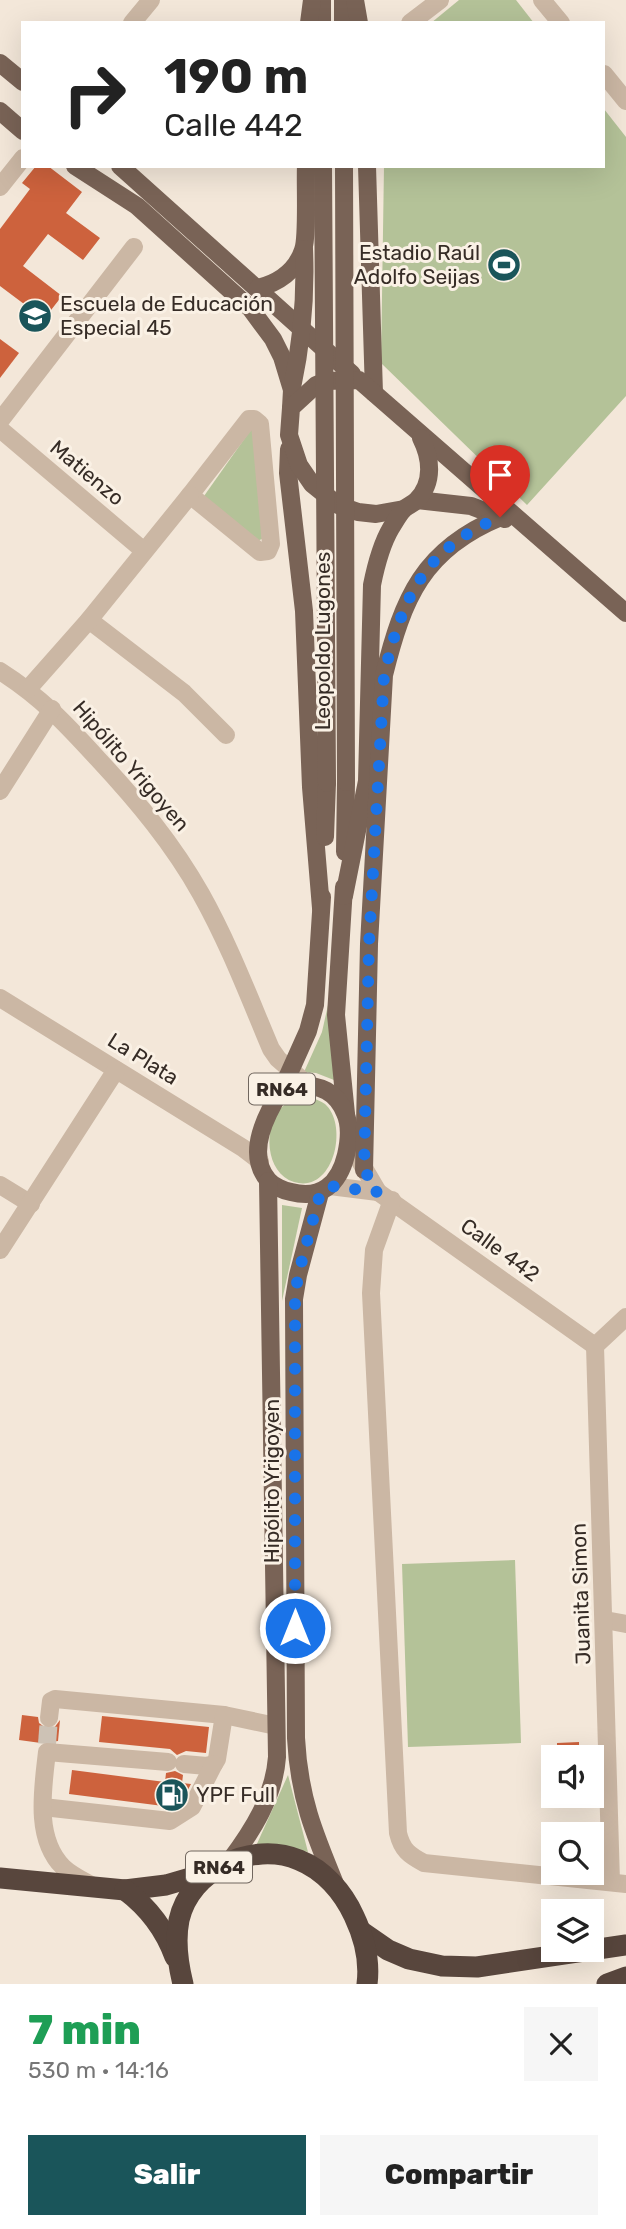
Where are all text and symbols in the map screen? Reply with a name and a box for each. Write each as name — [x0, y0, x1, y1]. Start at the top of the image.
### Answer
text: 190 m — [164, 47, 308, 105]
icon: right — [49, 49, 140, 140]
text: Calle 442 — [164, 106, 303, 144]
place label: Estadio Raúl Adolfo Seijas — [354, 240, 480, 289]
sports icon: Estadio Raúl Adolfo Seijas — [485, 246, 523, 284]
place label: Escuela de Educación Especial 45 — [60, 291, 273, 340]
school or university icon: Escuela de Educación Especial 45 — [16, 297, 54, 335]
street label: Matienzo — [45, 435, 129, 511]
pin — [470, 445, 530, 517]
icon: arrive — [481, 456, 519, 494]
street label: Leopoldo Lugones — [310, 552, 335, 730]
street label: Hipólito Yrigoyen — [68, 695, 195, 836]
street label: La Plata — [103, 1027, 183, 1090]
road number: RN64 — [249, 1074, 315, 1105]
street label: Calle 442 — [456, 1213, 544, 1286]
street label: Hipólito Yrigoyen — [259, 1399, 284, 1563]
street label: Juanita Simon — [566, 1523, 595, 1665]
position arrow — [258, 1591, 332, 1665]
map controls — [541, 1745, 604, 1962]
button: sound — [541, 1745, 604, 1808]
fuel station icon: YPF Full — [153, 1776, 191, 1814]
place label: YPF Full — [196, 1782, 275, 1807]
button: search — [541, 1822, 604, 1885]
road number: RN64 — [186, 1852, 252, 1882]
button: layers — [541, 1899, 604, 1962]
text: 7 min — [28, 2005, 141, 2055]
button: close — [524, 2007, 598, 2081]
text: 530 m · 14:16 — [28, 2056, 169, 2084]
button: Salir — [28, 2135, 306, 2215]
button: Compartir — [320, 2135, 598, 2215]

